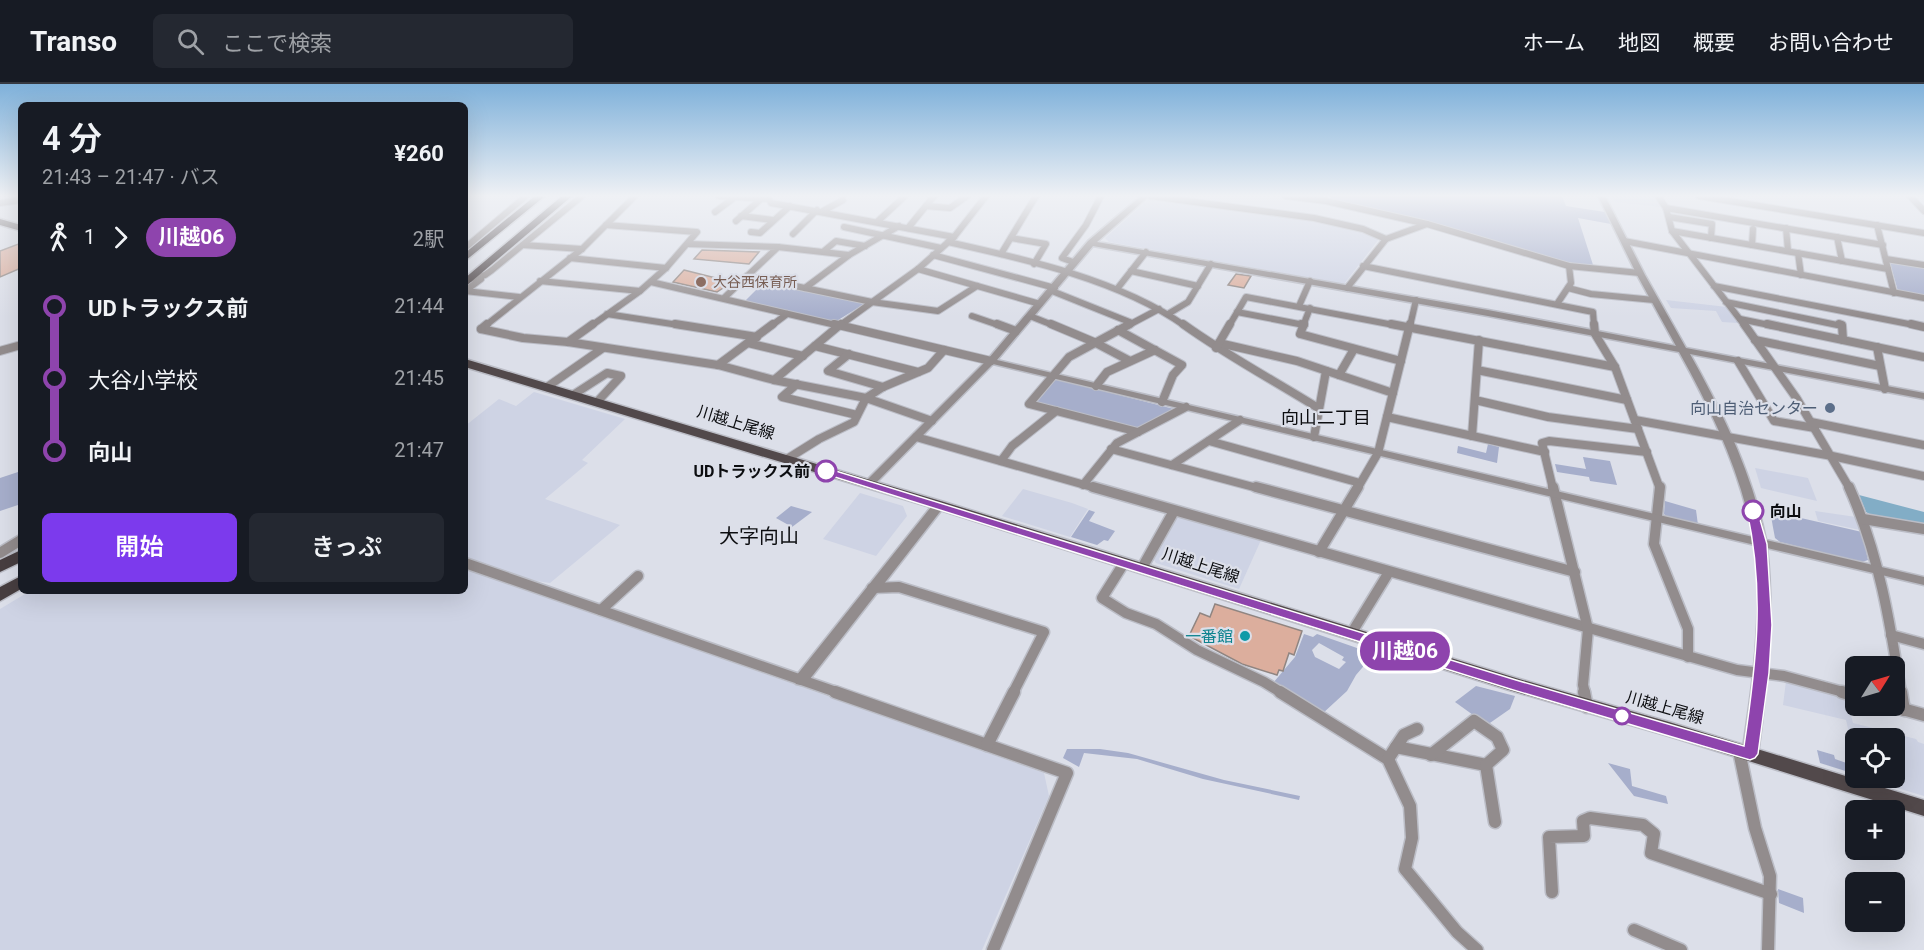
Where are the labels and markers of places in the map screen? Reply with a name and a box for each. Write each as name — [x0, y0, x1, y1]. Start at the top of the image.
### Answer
place label: 大谷西保育所 — [713, 274, 797, 290]
marker: 大谷西保育所 — [694, 275, 708, 289]
place label: 向山自治センター — [1690, 399, 1818, 418]
marker: 向山自治センター — [1823, 401, 1837, 415]
marker: UDトラックス前 — [815, 460, 837, 482]
place label: UDトラックス前 — [694, 462, 810, 481]
marker: 向山 — [1742, 500, 1764, 522]
place label: 向山 — [1770, 502, 1802, 521]
place label: 一番館 — [1185, 627, 1233, 646]
marker: 一番館 — [1238, 629, 1252, 643]
unlabelled marker — [1613, 707, 1631, 725]

